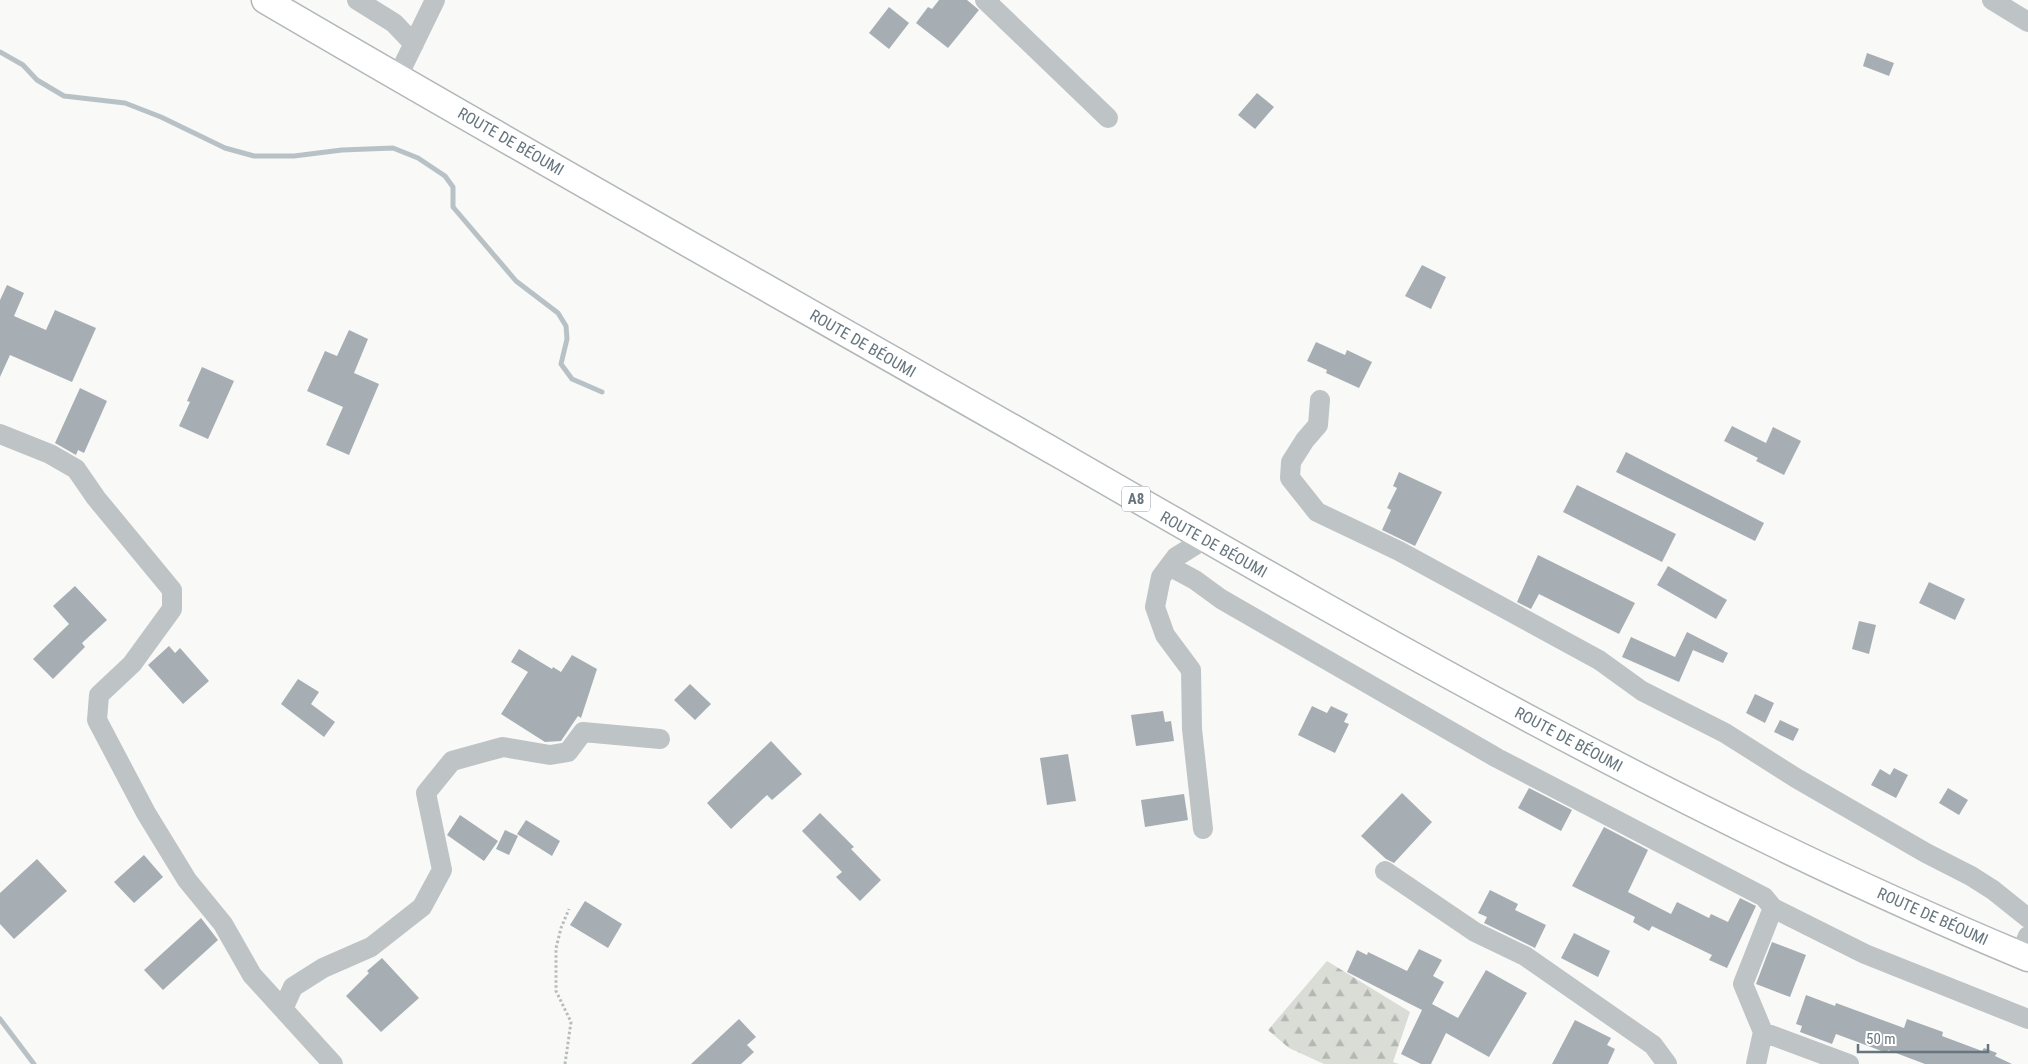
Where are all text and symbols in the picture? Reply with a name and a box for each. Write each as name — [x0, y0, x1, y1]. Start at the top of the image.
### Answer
street label: ROUTE DE BÉOUMI — [454, 103, 567, 179]
street label: ROUTE DE BÉOUMI — [806, 305, 919, 381]
road number: A8 — [1122, 486, 1150, 512]
street label: ROUTE DE BÉOUMI — [1157, 507, 1270, 582]
street label: ROUTE DE BÉOUMI — [1512, 703, 1626, 776]
street label: ROUTE DE BÉOUMI — [1874, 884, 1991, 949]
scale bar — [1858, 1022, 1988, 1054]
text: 50 m — [1866, 1030, 1896, 1048]

